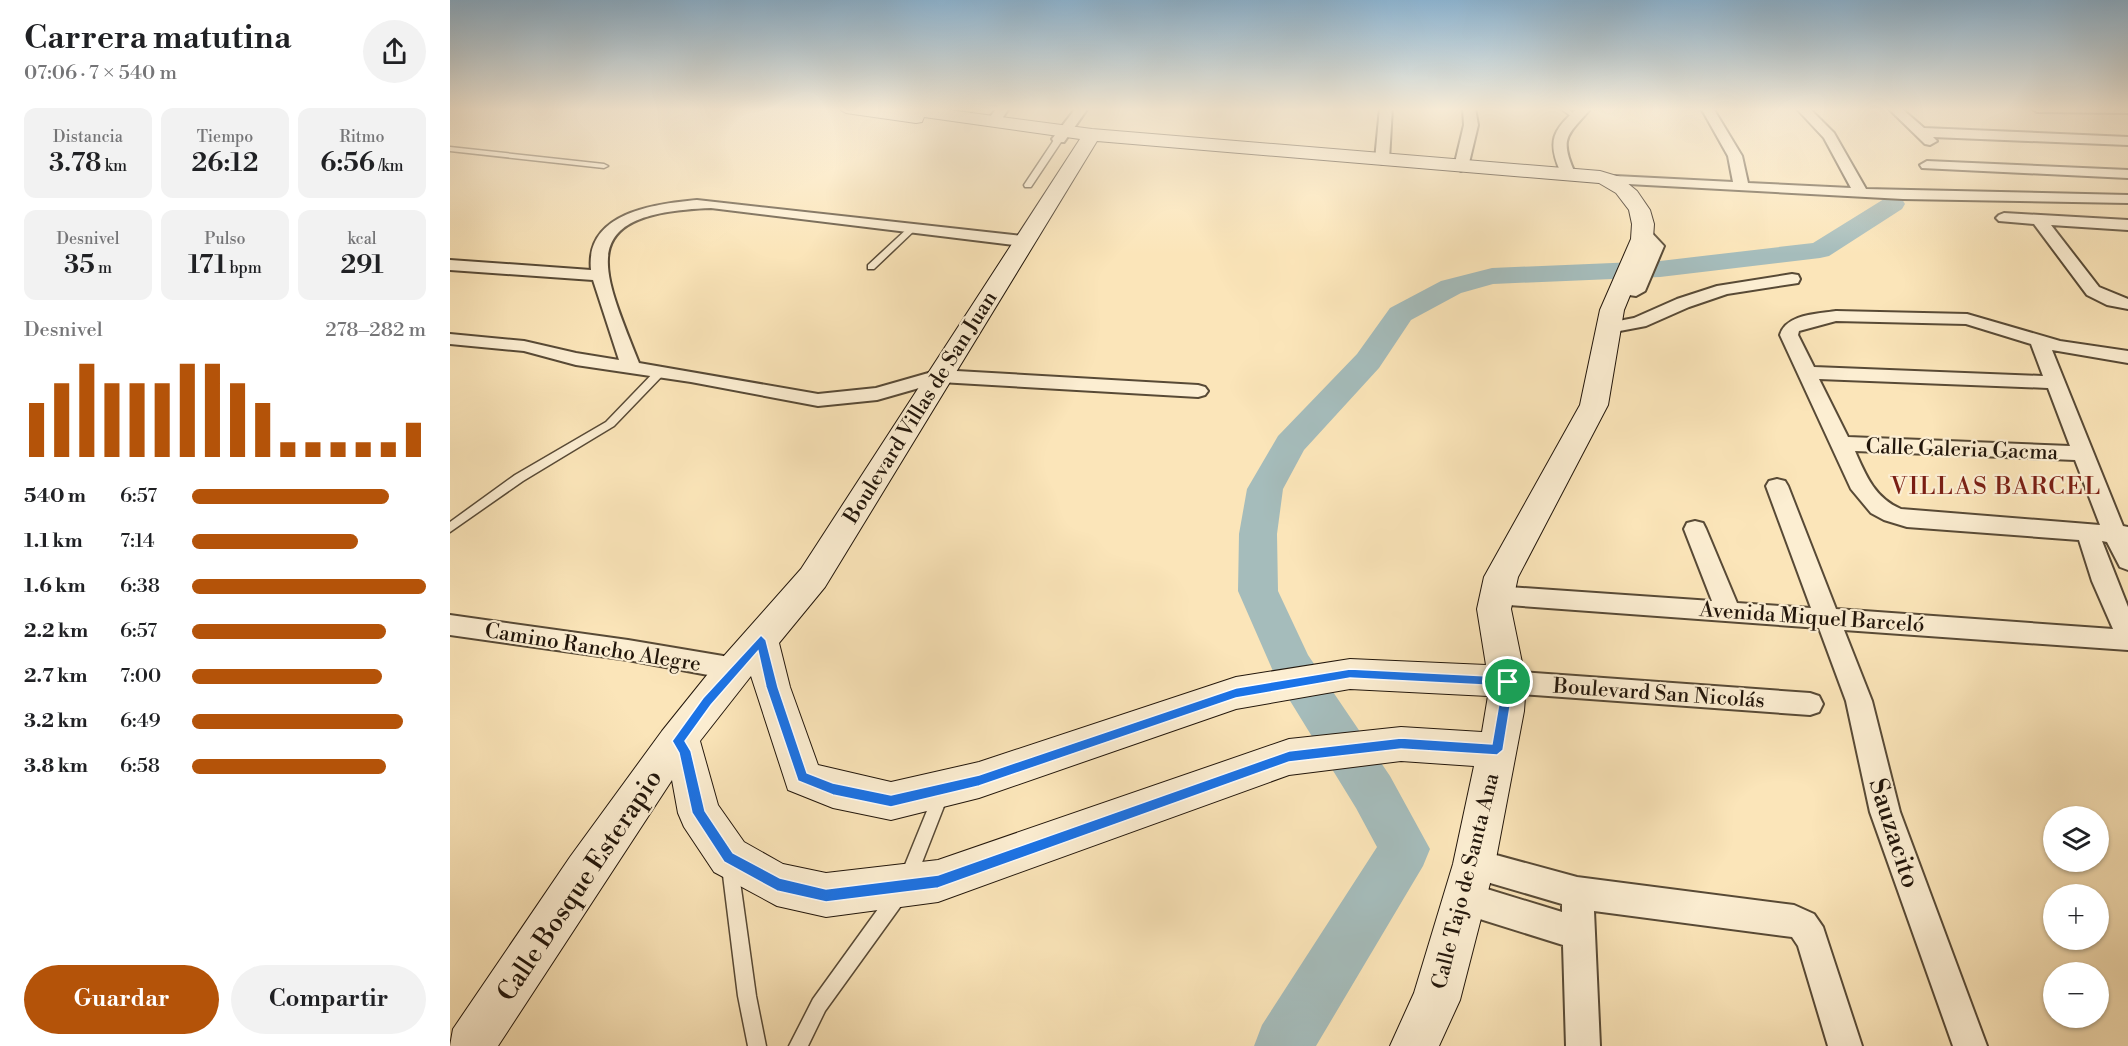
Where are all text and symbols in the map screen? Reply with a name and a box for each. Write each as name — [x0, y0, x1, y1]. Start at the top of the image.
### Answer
text: Carrera matutina — [24, 18, 291, 59]
button: share — [363, 20, 426, 83]
text: 07:06 · 7 × 540 m — [24, 61, 177, 86]
text: Distancia — [53, 127, 123, 147]
text: Tiempo — [197, 127, 253, 147]
text: Ritmo — [340, 127, 384, 147]
text: 3.78 — [49, 147, 101, 179]
text: 26:12 — [191, 147, 259, 179]
text: 6:56 — [320, 147, 375, 179]
text: km — [101, 156, 127, 176]
text: /km — [375, 156, 404, 176]
text: Desnivel — [57, 229, 119, 249]
text: Pulso — [205, 229, 245, 249]
text: kcal — [347, 229, 377, 249]
text: 35 — [64, 249, 95, 281]
text: 171 — [188, 249, 226, 281]
text: 291 — [340, 249, 384, 281]
text: m — [95, 258, 112, 278]
text: bpm — [226, 258, 262, 278]
street label: Boulevard Villas de San Juan — [838, 286, 1003, 529]
text: Desnivel — [24, 318, 103, 343]
text: 278–282 m — [325, 318, 426, 343]
street label: Calle Galeria Gacma — [1865, 434, 2059, 466]
district label: VILLAS BARCEL — [1889, 472, 2102, 502]
text: 540 m — [24, 484, 86, 509]
text: 6:57 — [120, 484, 157, 509]
text: 1.1 km — [24, 529, 83, 554]
text: 7:14 — [120, 529, 155, 554]
text: 1.6 km — [24, 574, 86, 599]
text: 6:38 — [120, 574, 160, 599]
street label: Avenida Miquel Barceló — [1698, 597, 1925, 639]
street label: Camino Rancho Alegre — [483, 618, 703, 678]
text: 2.2 km — [24, 619, 88, 644]
text: 6:57 — [120, 619, 157, 644]
pin — [1482, 656, 1533, 707]
text: 2.7 km — [24, 664, 88, 689]
text: 7:00 — [120, 664, 161, 689]
icon: arrive — [1491, 665, 1524, 698]
street label: Boulevard San Nicolás — [1551, 674, 1766, 714]
text: 3.2 km — [24, 709, 88, 734]
text: 6:49 — [120, 709, 161, 734]
text: 3.8 km — [24, 754, 88, 779]
text: 6:58 — [120, 754, 160, 779]
street label: Calle Bosque Esterapio — [490, 764, 669, 1008]
street label: Calle Tajo de Santa Ana — [1427, 770, 1506, 992]
street label: Sauzacito — [1861, 774, 1927, 892]
map controls — [2043, 806, 2109, 1028]
button: layers — [2043, 806, 2109, 872]
button: + — [2043, 884, 2109, 950]
button: − — [2043, 962, 2109, 1028]
button: Guardar — [24, 965, 219, 1034]
button: Compartir — [231, 965, 426, 1034]

